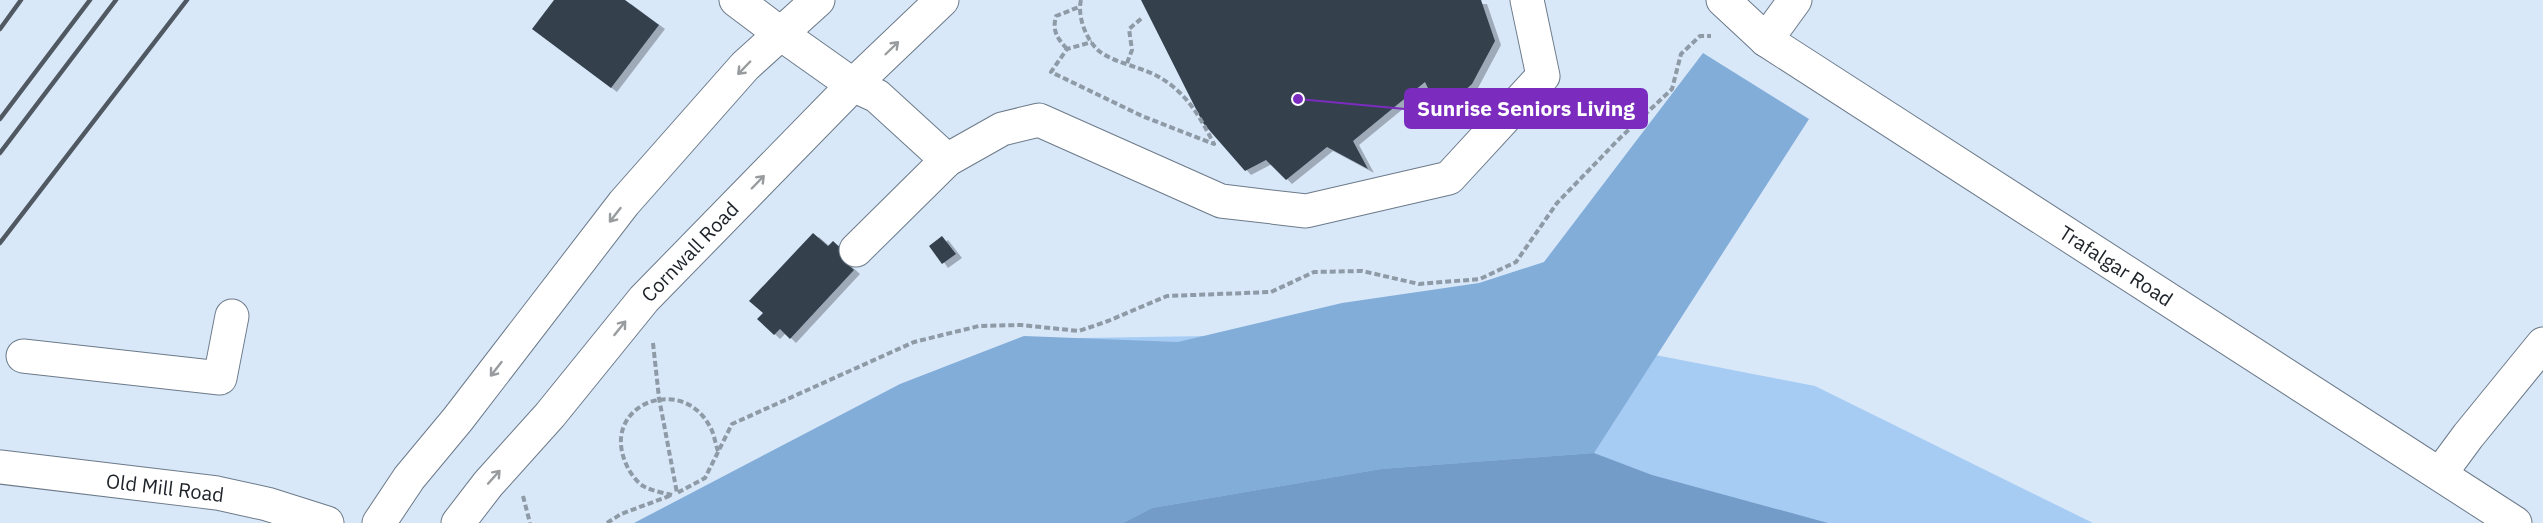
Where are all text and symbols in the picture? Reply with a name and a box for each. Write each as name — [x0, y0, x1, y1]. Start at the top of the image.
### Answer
one-way arrow — [884, 41, 899, 55]
one-way arrow — [737, 61, 751, 76]
callout: Sunrise Seniors Living — [1405, 89, 1647, 128]
text: Sunrise Seniors Living — [1417, 94, 1635, 122]
one-way arrow — [751, 175, 765, 190]
street label: Cornwall Road — [635, 196, 744, 308]
one-way arrow — [609, 206, 622, 222]
street label: Trafalgar Road — [2054, 219, 2178, 312]
one-way arrow — [613, 321, 626, 337]
one-way arrow — [490, 361, 503, 377]
street label: Old Mill Road — [105, 467, 226, 508]
one-way arrow — [487, 470, 501, 485]

